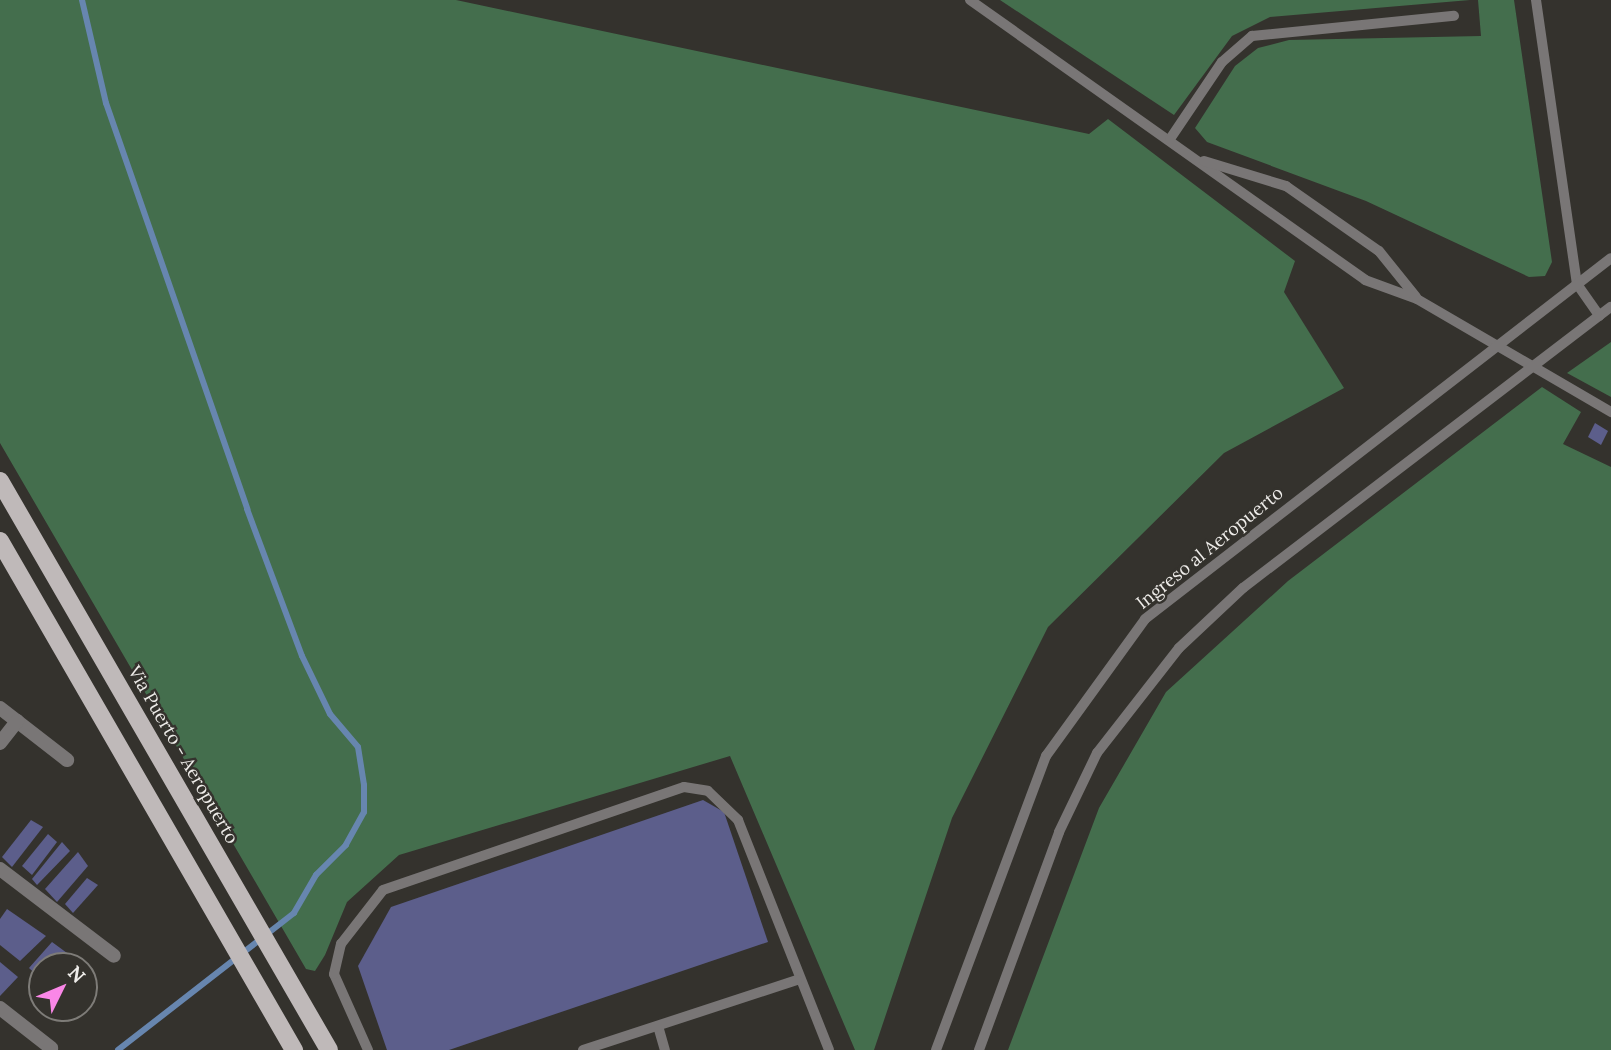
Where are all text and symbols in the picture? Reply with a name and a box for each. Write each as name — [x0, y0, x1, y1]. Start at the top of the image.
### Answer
street label: Ingreso al Aeropuerto — [1132, 482, 1288, 614]
street label: Via Puerto - Aeropuerto — [123, 662, 243, 848]
north arrow — [28, 952, 98, 1022]
text: N — [63, 960, 91, 988]

